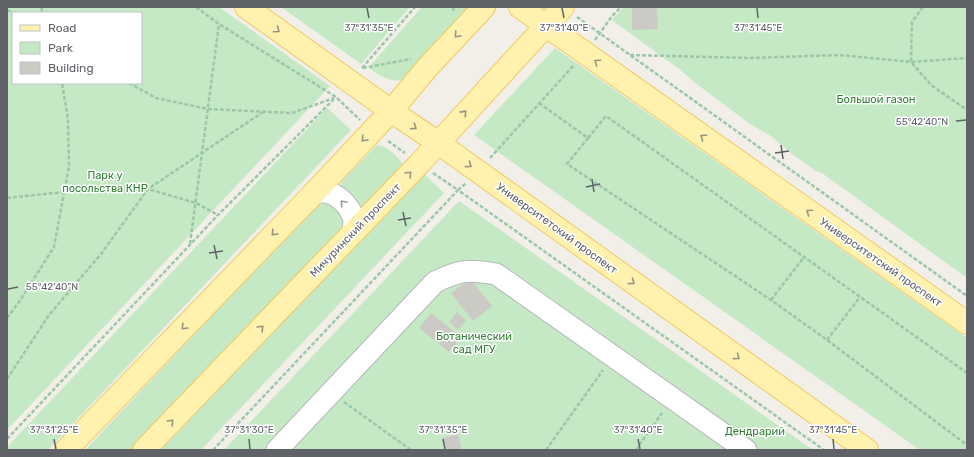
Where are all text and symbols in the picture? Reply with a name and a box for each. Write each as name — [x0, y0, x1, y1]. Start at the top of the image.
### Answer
legend — [12, 12, 142, 84]
text: Road — [48, 21, 76, 35]
text: 37°31'35"E — [344, 22, 394, 34]
text: 37°31'40"E — [539, 22, 589, 34]
text: 37°31'45"E — [734, 22, 782, 34]
one-way arrow — [273, 25, 280, 32]
one-way arrow — [455, 31, 462, 38]
text: Park — [48, 41, 74, 55]
one-way arrow — [594, 59, 601, 67]
text: Building — [48, 61, 94, 75]
park label: Большой газон — [837, 93, 915, 106]
one-way arrow — [459, 111, 466, 118]
text: 55°42'40"N — [896, 116, 948, 128]
one-way arrow — [410, 122, 417, 129]
one-way arrow — [361, 134, 368, 142]
one-way arrow — [700, 134, 707, 142]
one-way arrow — [464, 161, 471, 168]
park label: Парк у посольства КНР — [62, 169, 148, 195]
one-way arrow — [404, 171, 412, 179]
street label: Университетский проспект — [494, 180, 620, 277]
street label: Мичуринский проспект — [307, 181, 404, 280]
one-way arrow — [340, 200, 348, 208]
one-way arrow — [807, 210, 814, 217]
street label: Университетский проспект — [817, 215, 945, 310]
one-way arrow — [271, 228, 279, 236]
one-way arrow — [627, 277, 634, 284]
text: 55°42'40"N — [26, 281, 78, 293]
one-way arrow — [181, 322, 189, 330]
one-way arrow — [256, 325, 264, 333]
park label: Ботанический сад МГУ — [436, 330, 512, 356]
one-way arrow — [733, 352, 740, 359]
one-way arrow — [166, 419, 174, 427]
text: 37°31'25"E — [30, 424, 78, 436]
text: 37°31'30"E — [224, 424, 274, 436]
text: 37°31'35"E — [418, 424, 468, 436]
text: 37°31'40"E — [613, 424, 663, 436]
text: 37°31'45"E — [809, 424, 857, 436]
park label: Дендрарий — [725, 425, 785, 438]

